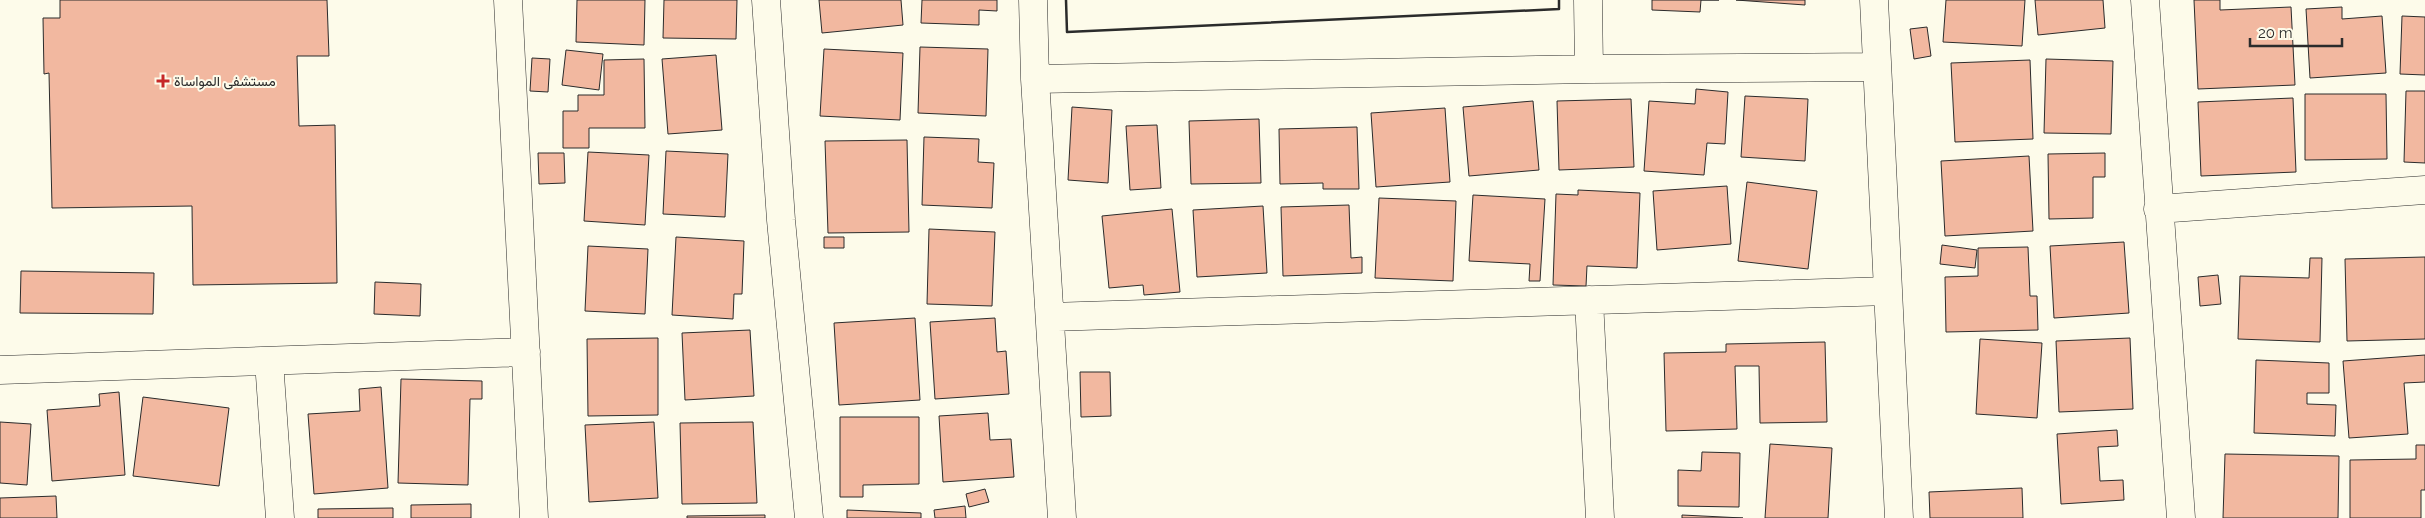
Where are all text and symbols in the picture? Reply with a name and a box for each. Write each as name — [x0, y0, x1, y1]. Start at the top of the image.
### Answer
scale bar — [2250, 15, 2342, 47]
text: 20 m — [2258, 24, 2293, 42]
place label: مستشفى المواساة — [174, 73, 276, 90]
marker: مستشفى المواساة — [156, 74, 170, 88]

